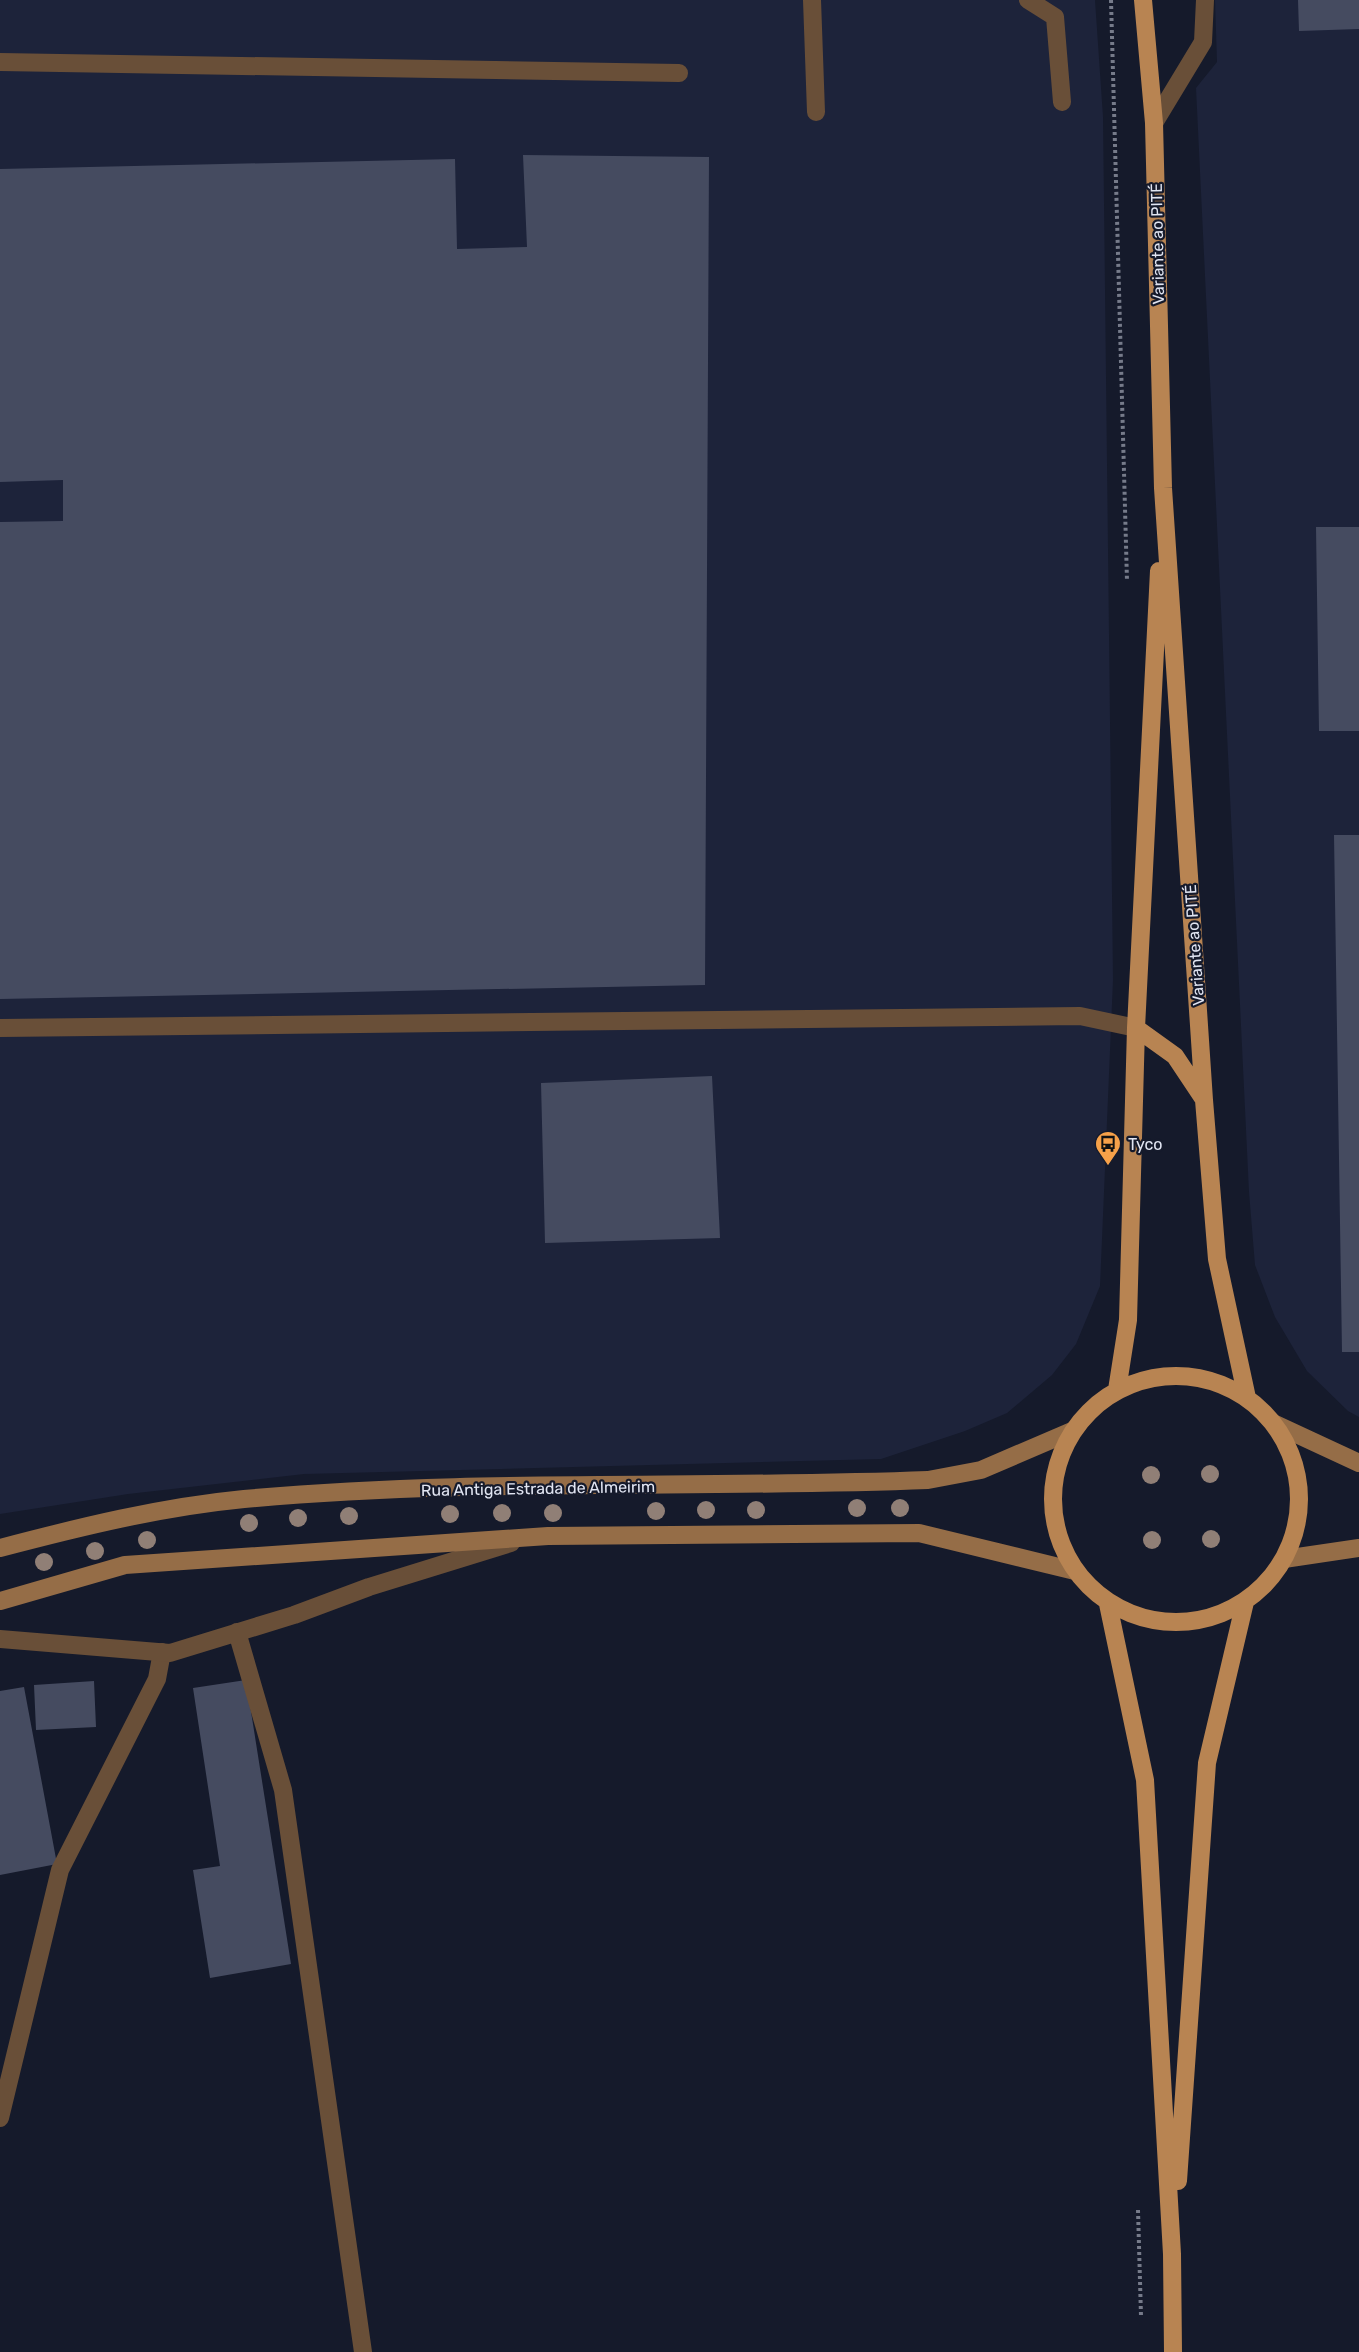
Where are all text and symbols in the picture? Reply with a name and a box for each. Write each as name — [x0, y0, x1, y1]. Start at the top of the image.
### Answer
street label: Variante ao PITÉ — [1147, 183, 1168, 305]
street label: Variante ao PITÉ — [1181, 884, 1208, 1006]
bus stop icon: Tyco — [1093, 1129, 1123, 1167]
place label: Tyco — [1128, 1135, 1163, 1154]
street label: Rua Antiga Estrada de Almeirim — [421, 1477, 655, 1500]

